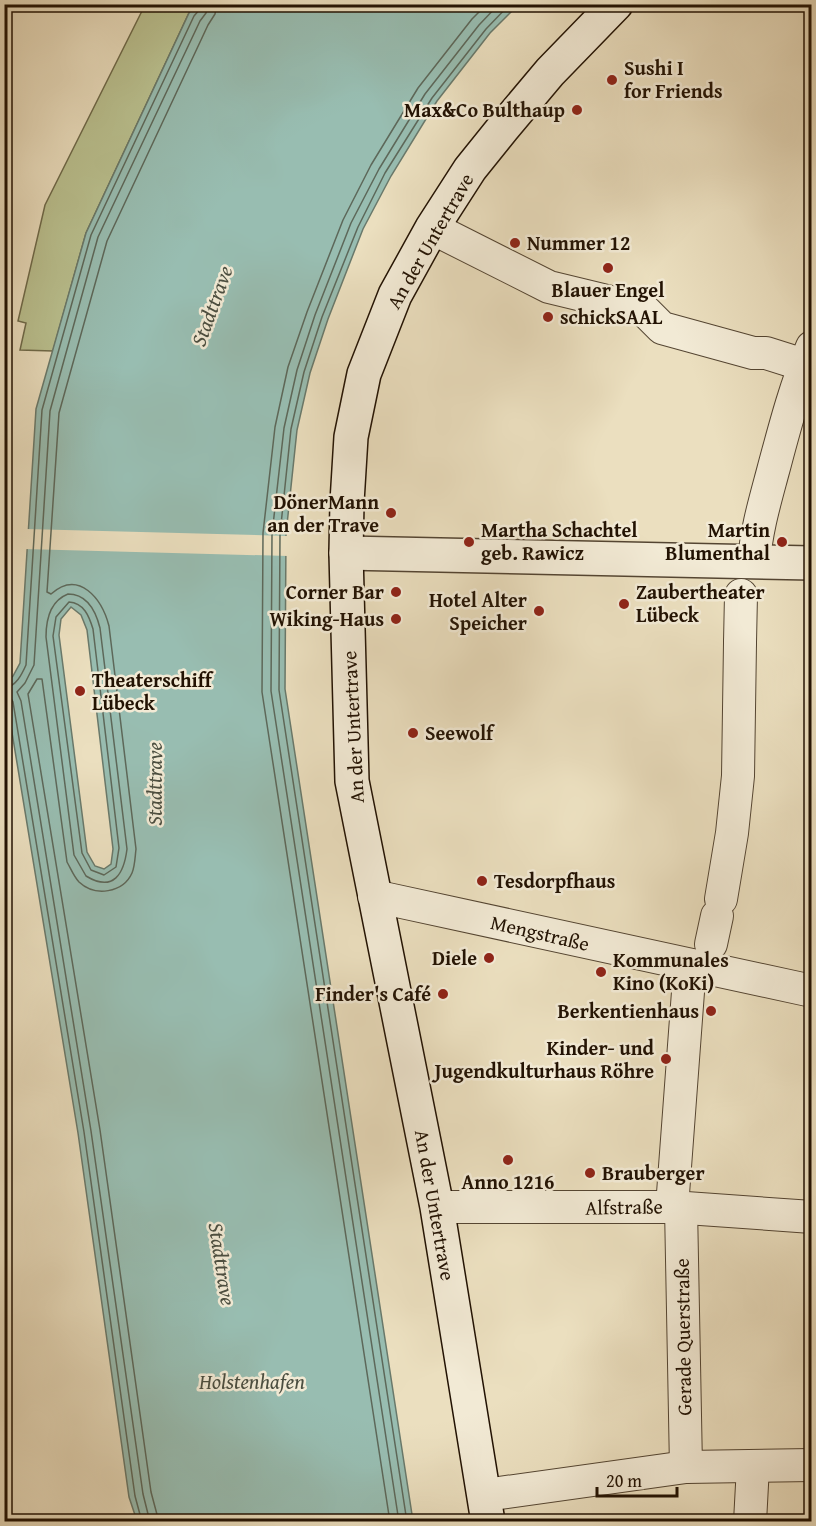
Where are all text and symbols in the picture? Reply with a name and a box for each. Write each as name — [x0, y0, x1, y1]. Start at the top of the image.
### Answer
place label: Sushi I for Friends — [624, 53, 723, 105]
marker: Sushi I for Friends — [605, 73, 619, 87]
place label: Max&Co Bulthaup — [404, 95, 565, 124]
marker: Max&Co Bulthaup — [570, 103, 584, 117]
street label: An der Untertrave — [379, 167, 480, 314]
place label: Nummer 12 — [527, 228, 630, 257]
marker: Nummer 12 — [508, 236, 522, 250]
water label: Stadttrave — [183, 261, 240, 350]
marker: Blauer Engel — [601, 261, 615, 275]
place label: Blauer Engel — [552, 275, 664, 304]
place label: schickSAAL — [560, 302, 663, 331]
marker: schickSAAL — [541, 310, 555, 324]
place label: DönerMann an der Trave — [267, 487, 379, 539]
marker: DönerMann an der Trave — [384, 506, 398, 520]
place label: Martha Schachtel geb. Rawicz — [481, 515, 638, 567]
place label: Martin Blumenthal — [665, 515, 770, 567]
marker: Martha Schachtel geb. Rawicz — [462, 535, 476, 549]
marker: Martin Blumenthal — [775, 535, 789, 549]
place label: Corner Bar — [286, 577, 384, 606]
place label: Zaubertheater Lübeck — [636, 577, 765, 629]
marker: Corner Bar — [389, 585, 403, 599]
place label: Hotel Alter Speicher — [429, 585, 527, 637]
marker: Zaubertheater Lübeck — [617, 597, 631, 611]
place label: Wiking-Haus — [269, 604, 384, 633]
marker: Hotel Alter Speicher — [532, 604, 546, 618]
marker: Wiking-Haus — [389, 612, 403, 626]
street label: An der Untertrave — [334, 650, 371, 804]
place label: Theaterschiff Lübeck — [92, 665, 214, 717]
marker: Theaterschiff Lübeck — [73, 684, 87, 698]
place label: Seewolf — [425, 718, 495, 747]
marker: Seewolf — [406, 726, 420, 740]
water label: Stadttrave — [139, 742, 170, 826]
place label: Tesdorpfhaus — [494, 866, 615, 895]
marker: Tesdorpfhaus — [475, 874, 489, 888]
street label: Mengstraße — [488, 907, 592, 958]
place label: Diele — [432, 943, 477, 972]
place label: Kommunales Kino (KoKi) — [613, 945, 729, 997]
marker: Diele — [482, 951, 496, 965]
marker: Kommunales Kino (KoKi) — [594, 965, 608, 979]
place label: Finder's Café — [315, 979, 431, 1008]
marker: Finder's Café — [436, 987, 450, 1001]
place label: Berkentienhaus — [557, 996, 699, 1025]
marker: Berkentienhaus — [704, 1004, 718, 1018]
place label: Kinder- und Jugendkulturhaus Röhre — [432, 1033, 655, 1085]
marker: Kinder- und Jugendkulturhaus Röhre — [659, 1052, 673, 1066]
street label: An der Untertrave — [408, 1127, 463, 1283]
marker: Anno 1216 — [501, 1153, 515, 1167]
place label: Brauberger — [602, 1158, 705, 1187]
marker: Brauberger — [583, 1166, 597, 1180]
place label: Anno 1216 — [462, 1167, 554, 1196]
street label: Alfstraße — [585, 1191, 663, 1222]
water label: Stadttrave — [201, 1220, 244, 1308]
street label: Gerade Querstraße — [667, 1258, 698, 1416]
water label: Holstenhafen — [198, 1366, 305, 1397]
scale bar — [597, 1460, 676, 1498]
text: 20 m — [606, 1467, 642, 1494]

